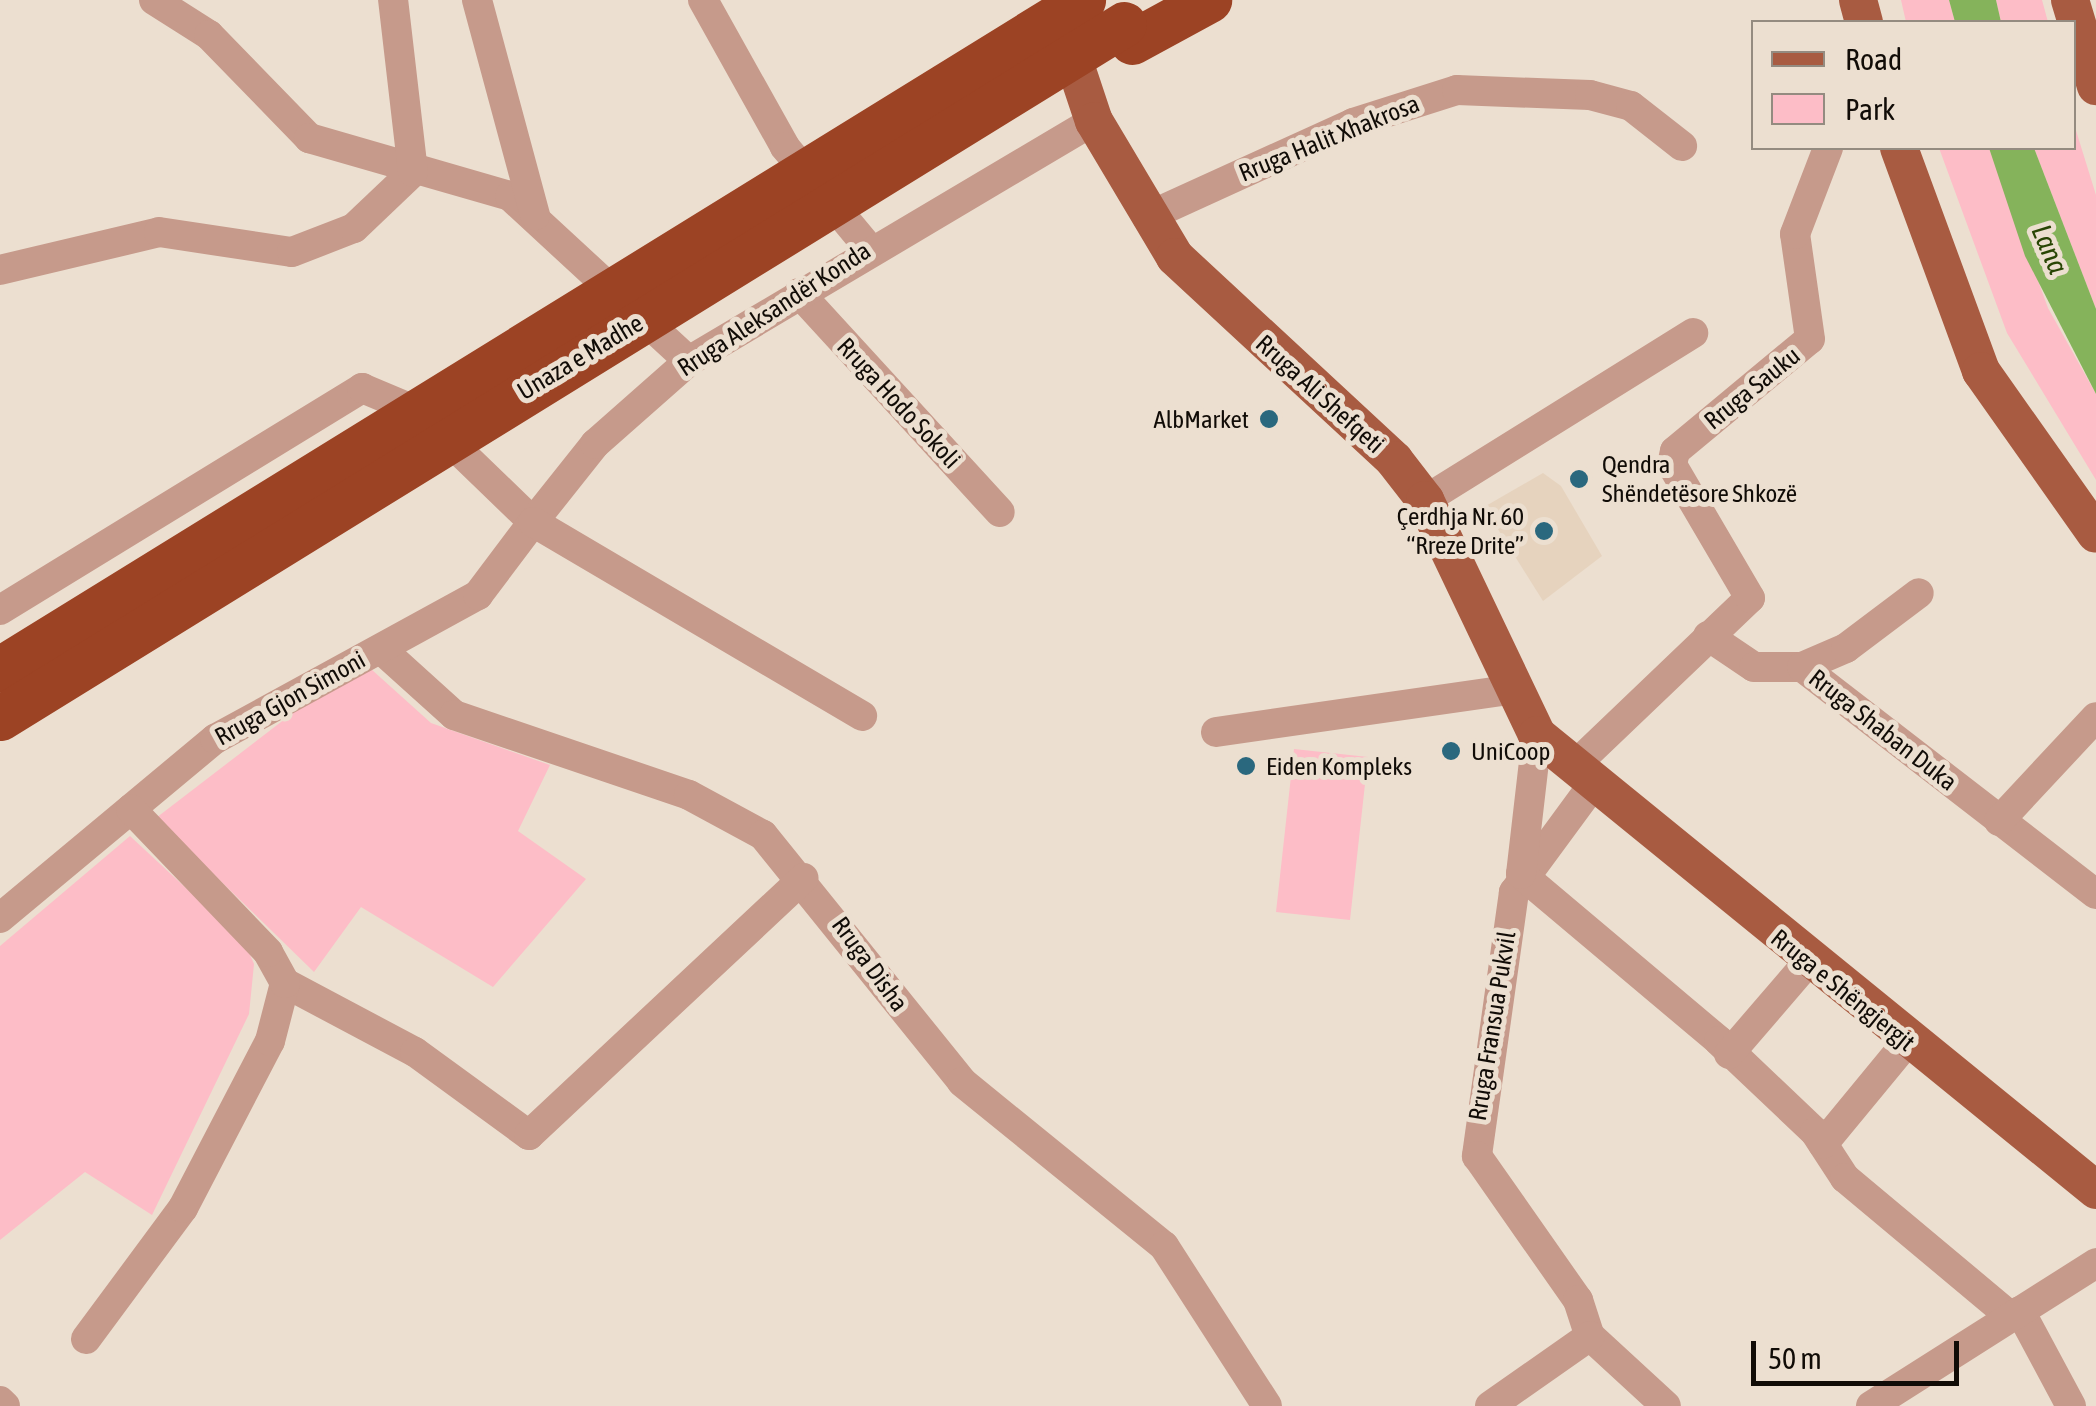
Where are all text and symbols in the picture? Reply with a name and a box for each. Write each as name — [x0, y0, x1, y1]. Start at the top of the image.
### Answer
legend — [1751, 20, 2076, 150]
text: Road — [1845, 42, 1902, 76]
street label: Rruga Halit Xhakrosa — [1234, 88, 1424, 188]
text: Park — [1845, 92, 1895, 126]
water label: Lana — [2025, 219, 2075, 279]
street label: Rruga Aleksandër Konda — [672, 235, 876, 383]
street label: Unaza e Madhe — [512, 308, 648, 406]
street label: Rruga Ali Shefqeti — [1250, 329, 1390, 459]
street label: Rruga Hodo Sokoli — [831, 332, 967, 474]
street label: Rruga Sauku — [1698, 340, 1806, 436]
place label: AlbMarket — [1153, 404, 1249, 434]
marker: AlbMarket — [1258, 408, 1280, 430]
place label: Qendra Shëndetësore Shkozë — [1602, 450, 1797, 509]
marker: Qendra Shëndetësore Shkozë — [1566, 466, 1592, 492]
place label: Çerdhja Nr. 60 “Rreze Drite” — [1397, 502, 1524, 561]
marker: Çerdhja Nr. 60 “Rreze Drite” — [1533, 520, 1555, 542]
street label: Rruga Gjon Simoni — [210, 644, 370, 752]
street label: Rruga Shaban Duka — [1803, 663, 1963, 797]
place label: UniCoop — [1471, 736, 1550, 766]
marker: UniCoop — [1440, 740, 1462, 762]
place label: Eiden Kompleks — [1266, 751, 1412, 781]
marker: Eiden Kompleks — [1235, 755, 1257, 777]
street label: Rruga Disha — [826, 911, 914, 1017]
street label: Rruga e Shëngjergjt — [1765, 923, 1921, 1057]
street label: Rruga Fransua Pukvil — [1462, 929, 1522, 1123]
scale bar — [1756, 1321, 1964, 1383]
text: 50 m — [1768, 1341, 1822, 1375]

